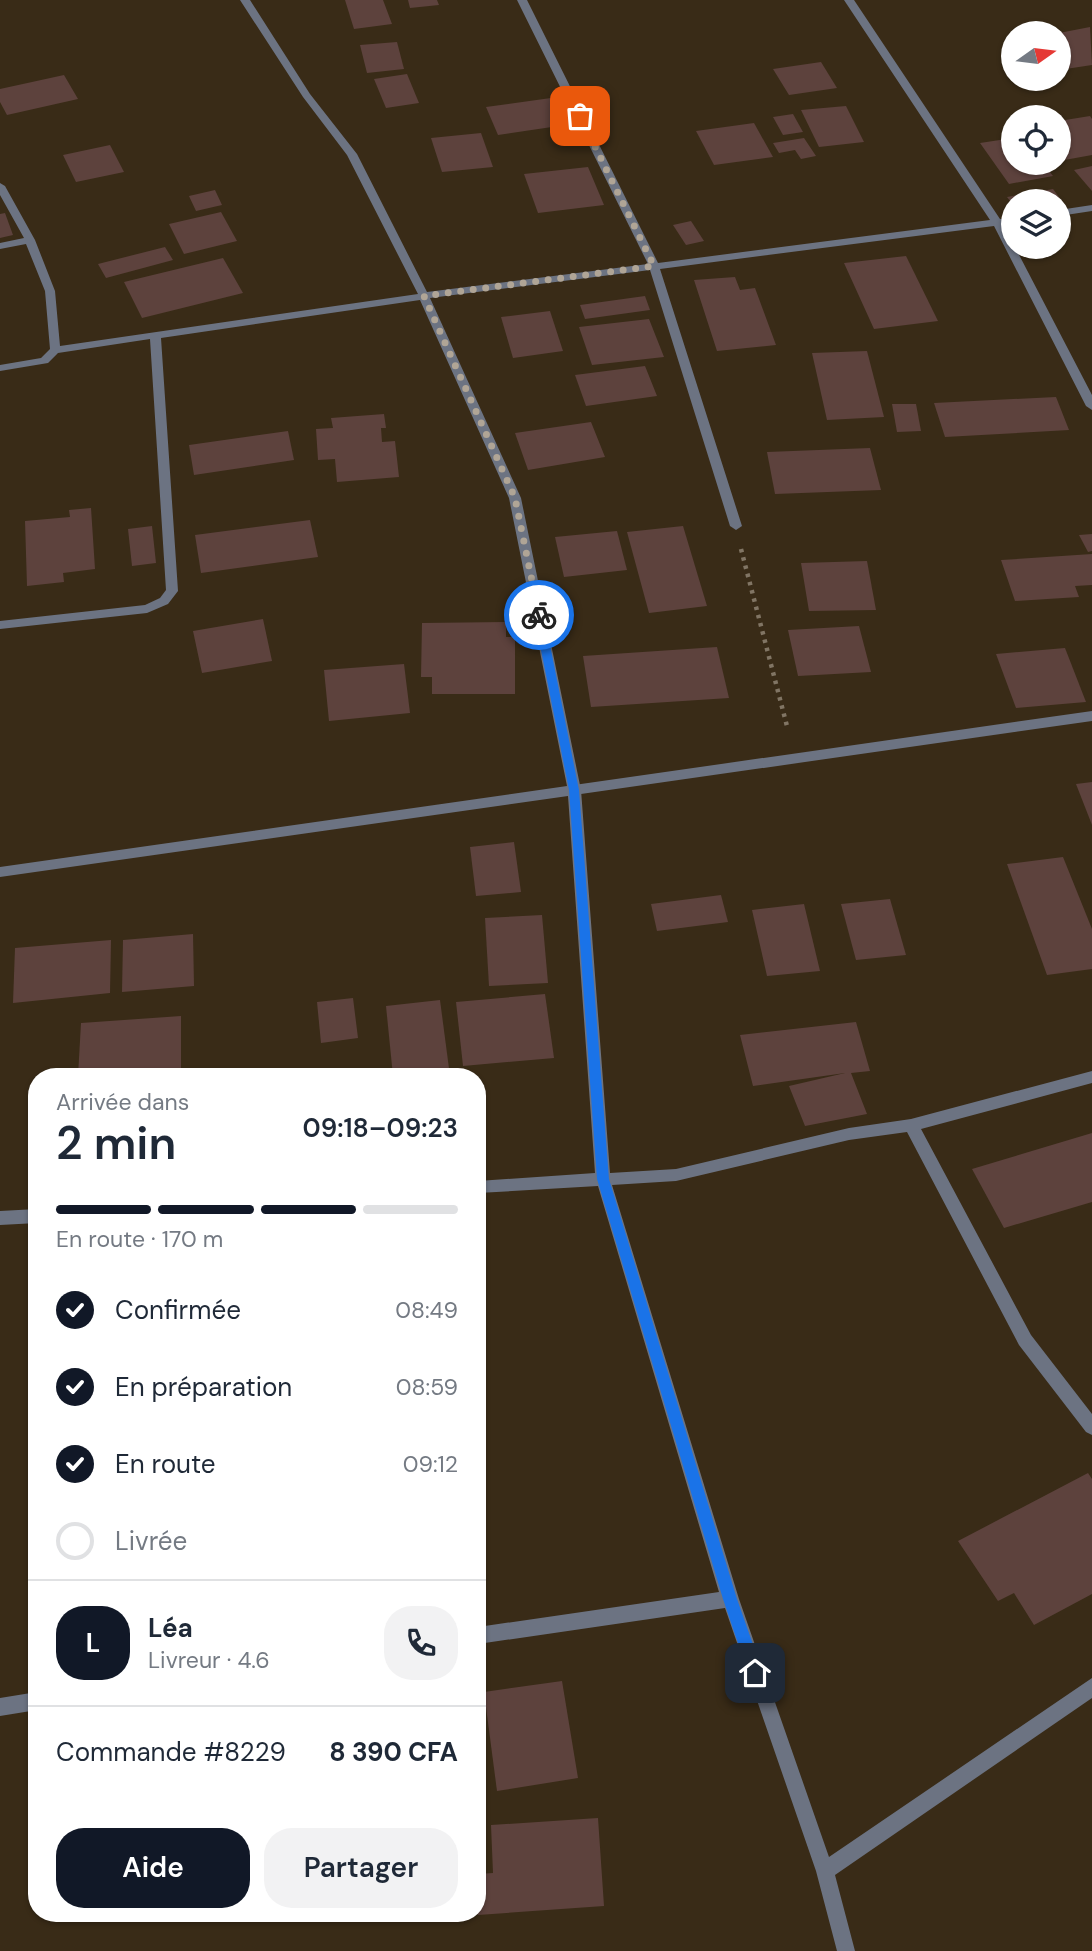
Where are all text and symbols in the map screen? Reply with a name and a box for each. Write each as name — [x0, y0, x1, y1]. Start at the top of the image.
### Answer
north arrow — [1001, 21, 1071, 91]
map controls — [1001, 21, 1071, 259]
pin — [550, 86, 610, 146]
icon: bag — [561, 97, 599, 135]
button: locate — [1001, 105, 1071, 175]
button: layers — [1001, 189, 1071, 259]
courier — [504, 580, 574, 650]
icon: bike — [520, 596, 558, 634]
text: Arrivée dans — [56, 1087, 189, 1117]
text: 09:18–09:23 — [303, 1111, 458, 1145]
text: 2 min — [56, 1113, 176, 1173]
text: En route · 170 m — [56, 1224, 223, 1254]
icon: check — [56, 1291, 94, 1329]
text: Confirmée — [115, 1293, 241, 1327]
text: 08:49 — [395, 1295, 458, 1325]
icon: check — [56, 1368, 94, 1406]
text: En préparation — [115, 1370, 292, 1404]
text: 08:59 — [396, 1372, 458, 1402]
icon: check — [56, 1445, 94, 1483]
text: En route — [115, 1447, 216, 1481]
text: 09:12 — [403, 1449, 458, 1479]
text: Livrée — [115, 1524, 187, 1558]
button: phone — [384, 1606, 458, 1680]
text: Léa — [148, 1611, 193, 1645]
text: L — [86, 1626, 100, 1660]
pin — [725, 1643, 785, 1703]
text: Livreur · 4.6 — [148, 1645, 270, 1675]
icon: home — [736, 1654, 774, 1692]
text: Commande #8229 — [56, 1735, 286, 1769]
text: 8 390 CFA — [329, 1735, 458, 1769]
button: Aide — [56, 1828, 250, 1908]
button: Partager — [264, 1828, 458, 1908]

